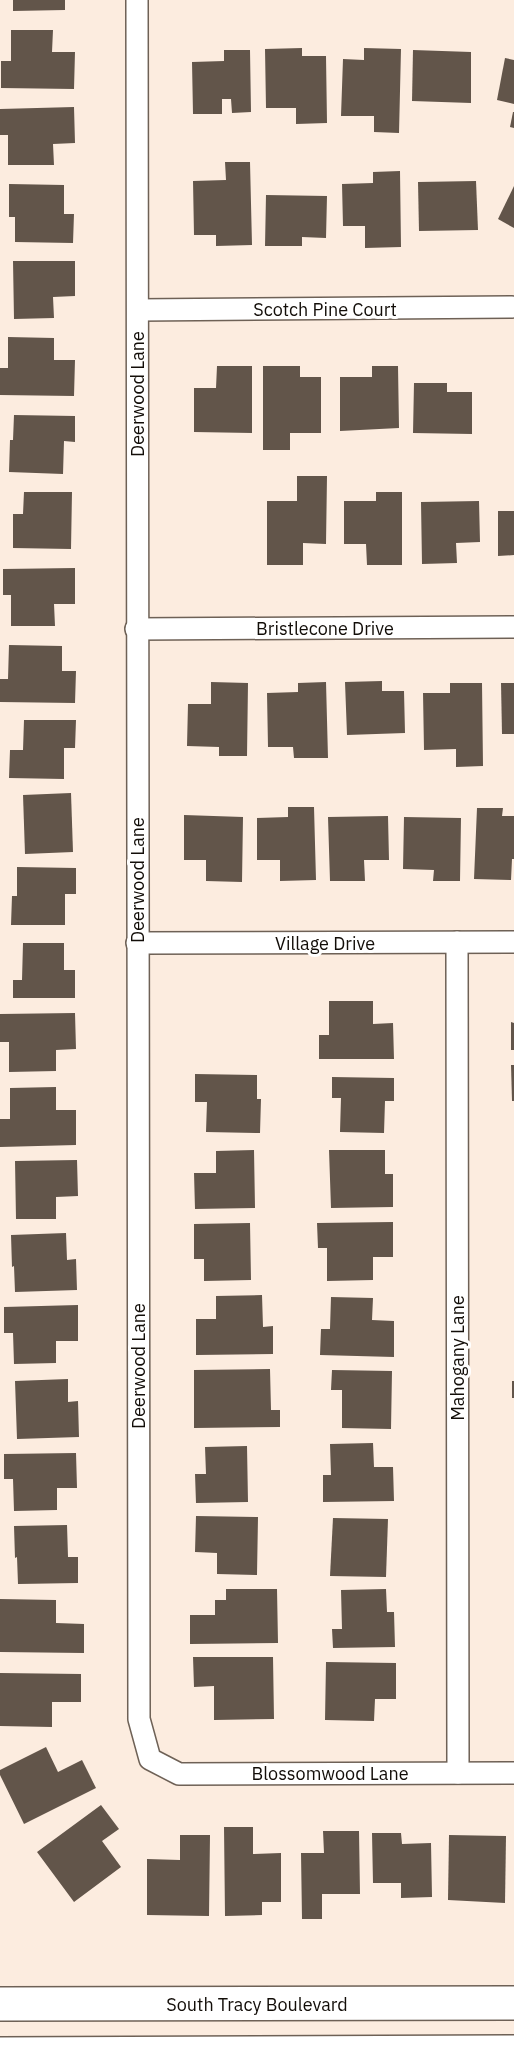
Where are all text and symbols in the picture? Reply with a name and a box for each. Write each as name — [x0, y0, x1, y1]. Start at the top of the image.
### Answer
street label: Scotch Pine Court — [253, 298, 397, 321]
street label: Deerwood Lane — [126, 331, 149, 457]
street label: Bristlecone Drive — [256, 617, 394, 640]
street label: Deerwood Lane — [126, 817, 149, 943]
street label: Village Drive — [275, 932, 375, 955]
street label: Mahogany Lane — [446, 1295, 469, 1421]
street label: Deerwood Lane — [127, 1303, 150, 1429]
street label: Blossomwood Lane — [251, 1762, 409, 1785]
street label: South Tracy Boulevard — [166, 1993, 348, 2016]

